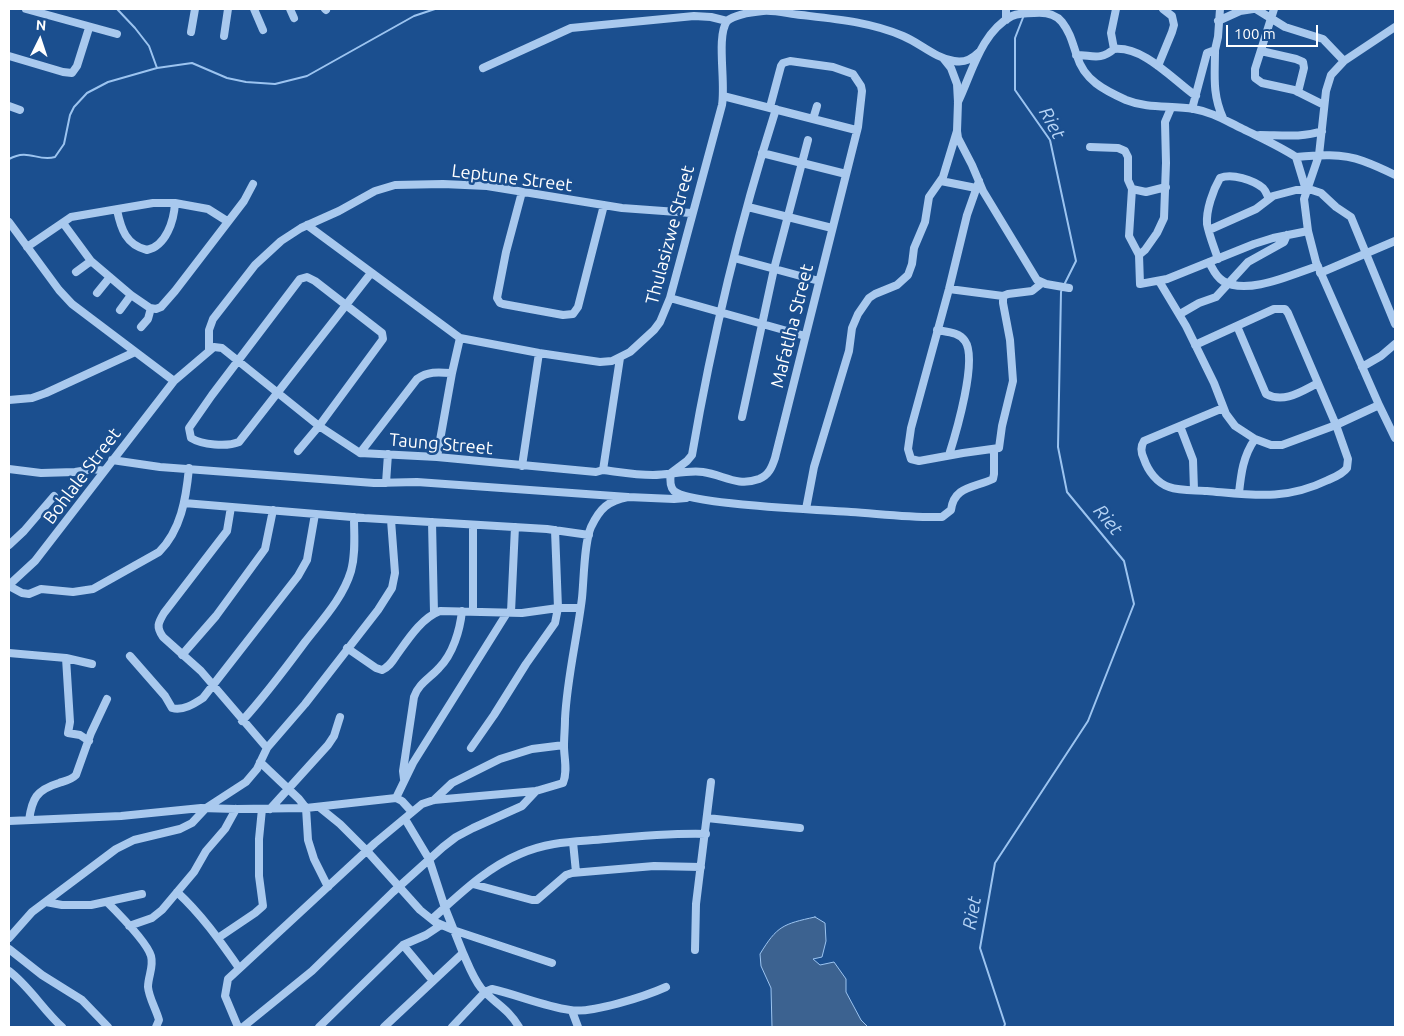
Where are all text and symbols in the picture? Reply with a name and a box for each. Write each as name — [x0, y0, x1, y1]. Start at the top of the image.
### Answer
north arrow — [15, 15, 65, 65]
scale bar — [1229, 15, 1322, 47]
text: N — [35, 17, 47, 33]
text: 100 m — [1234, 25, 1276, 42]
water label: Riet — [1034, 103, 1070, 143]
street label: Leptune Street — [450, 160, 574, 196]
street label: Thulasizwe Street — [641, 163, 699, 307]
street label: Mafatlha Street — [766, 262, 818, 390]
street label: Bohlale Street — [39, 423, 125, 529]
street label: Taung Street — [388, 429, 494, 459]
water label: Riet — [1089, 500, 1127, 540]
water label: Riet — [958, 895, 986, 931]

